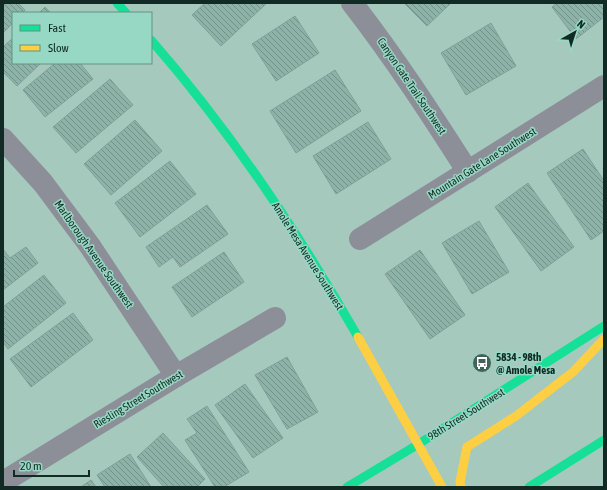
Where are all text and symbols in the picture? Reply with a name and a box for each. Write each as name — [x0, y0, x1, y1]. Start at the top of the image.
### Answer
legend — [12, 12, 152, 64]
north arrow — [555, 12, 595, 52]
text: N — [575, 18, 588, 31]
text: Fast — [48, 21, 66, 35]
street label: Canyon Gate Trail Southwest — [375, 36, 449, 136]
text: Slow — [48, 41, 69, 55]
street label: Mountain Gate Lane Southwest — [426, 125, 538, 201]
street label: Marlborough Avenue Southwest — [52, 198, 136, 310]
street label: Amole Mesa Avenue Southwest — [270, 200, 346, 312]
place label: 5834 - 98th @ Amole Mesa — [496, 351, 555, 376]
bus stop icon: 5834 - 98th @ Amole Mesa — [471, 352, 493, 374]
street label: Riesling Street Southwest — [91, 368, 185, 430]
street label: 98th Street Southwest — [425, 386, 507, 442]
scale bar — [14, 452, 89, 478]
text: 20 m — [20, 459, 42, 473]

